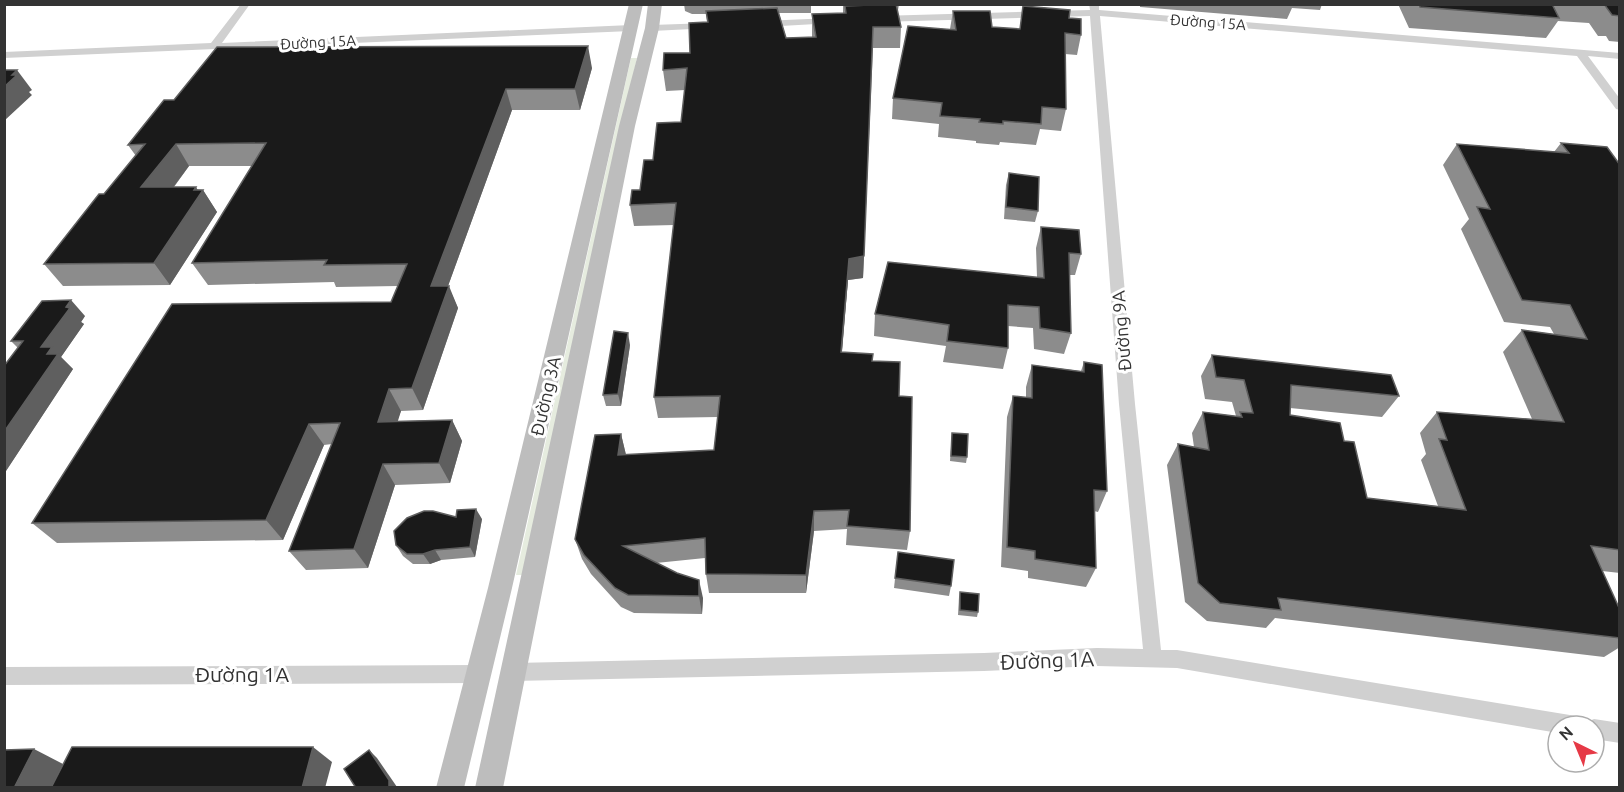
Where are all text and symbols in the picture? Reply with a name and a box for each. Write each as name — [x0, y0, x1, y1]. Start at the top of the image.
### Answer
street label: Đường 15A — [1170, 11, 1247, 33]
street label: Đường 15A — [280, 32, 357, 52]
street label: Đường 9A — [1107, 290, 1134, 372]
street label: Đường 3A — [526, 354, 564, 438]
street label: Đường 1A — [999, 646, 1095, 674]
street label: Đường 1A — [195, 662, 289, 686]
north arrow — [1546, 714, 1606, 774]
text: N — [1555, 722, 1576, 744]

